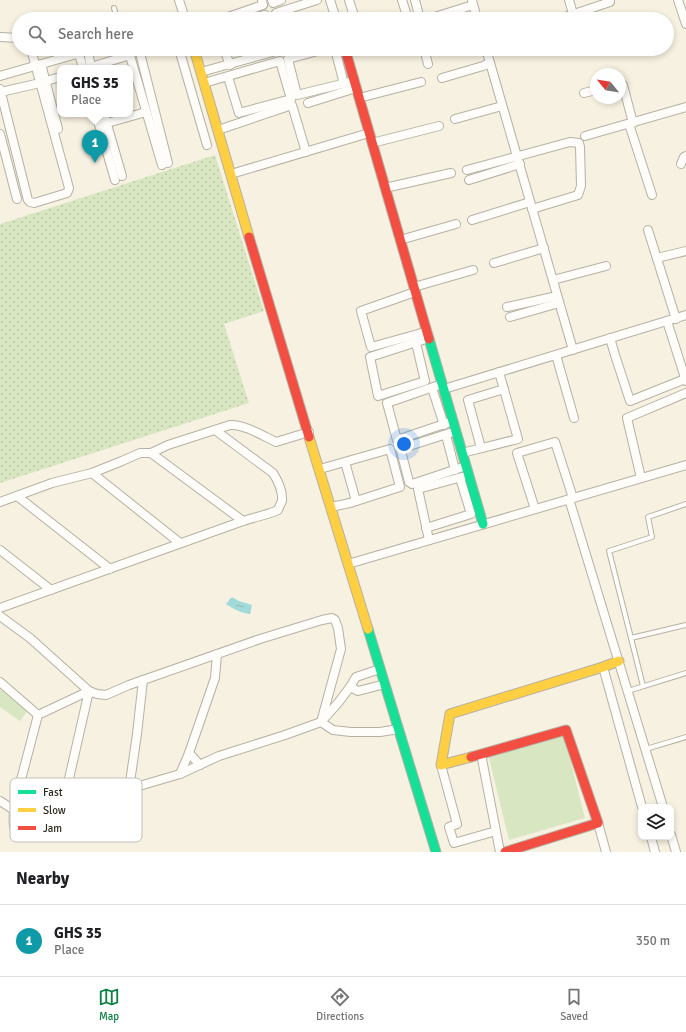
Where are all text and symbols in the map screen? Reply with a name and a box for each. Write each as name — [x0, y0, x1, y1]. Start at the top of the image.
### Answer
search box — [12, 12, 674, 56]
icon: search — [26, 23, 48, 45]
text: Search here — [58, 25, 134, 43]
popup — [57, 65, 133, 117]
north arrow — [590, 68, 626, 104]
text: GHS 35 — [71, 74, 119, 92]
text: Place — [71, 92, 101, 108]
pin: 1 — [82, 130, 108, 163]
your location — [394, 434, 414, 454]
legend — [10, 778, 142, 842]
text: Fast — [43, 786, 63, 799]
text: Slow — [43, 804, 66, 817]
map controls — [638, 804, 674, 840]
button: layers — [638, 804, 674, 840]
text: Jam — [43, 822, 62, 835]
text: Nearby — [16, 868, 69, 889]
text: GHS 35 — [54, 924, 102, 942]
text: 1 — [25, 933, 33, 949]
text: 350 m — [636, 933, 670, 949]
text: Place — [54, 942, 84, 958]
tab: Map — [98, 986, 120, 1023]
tab: Directions — [316, 986, 364, 1023]
tab: Saved — [560, 986, 588, 1023]

